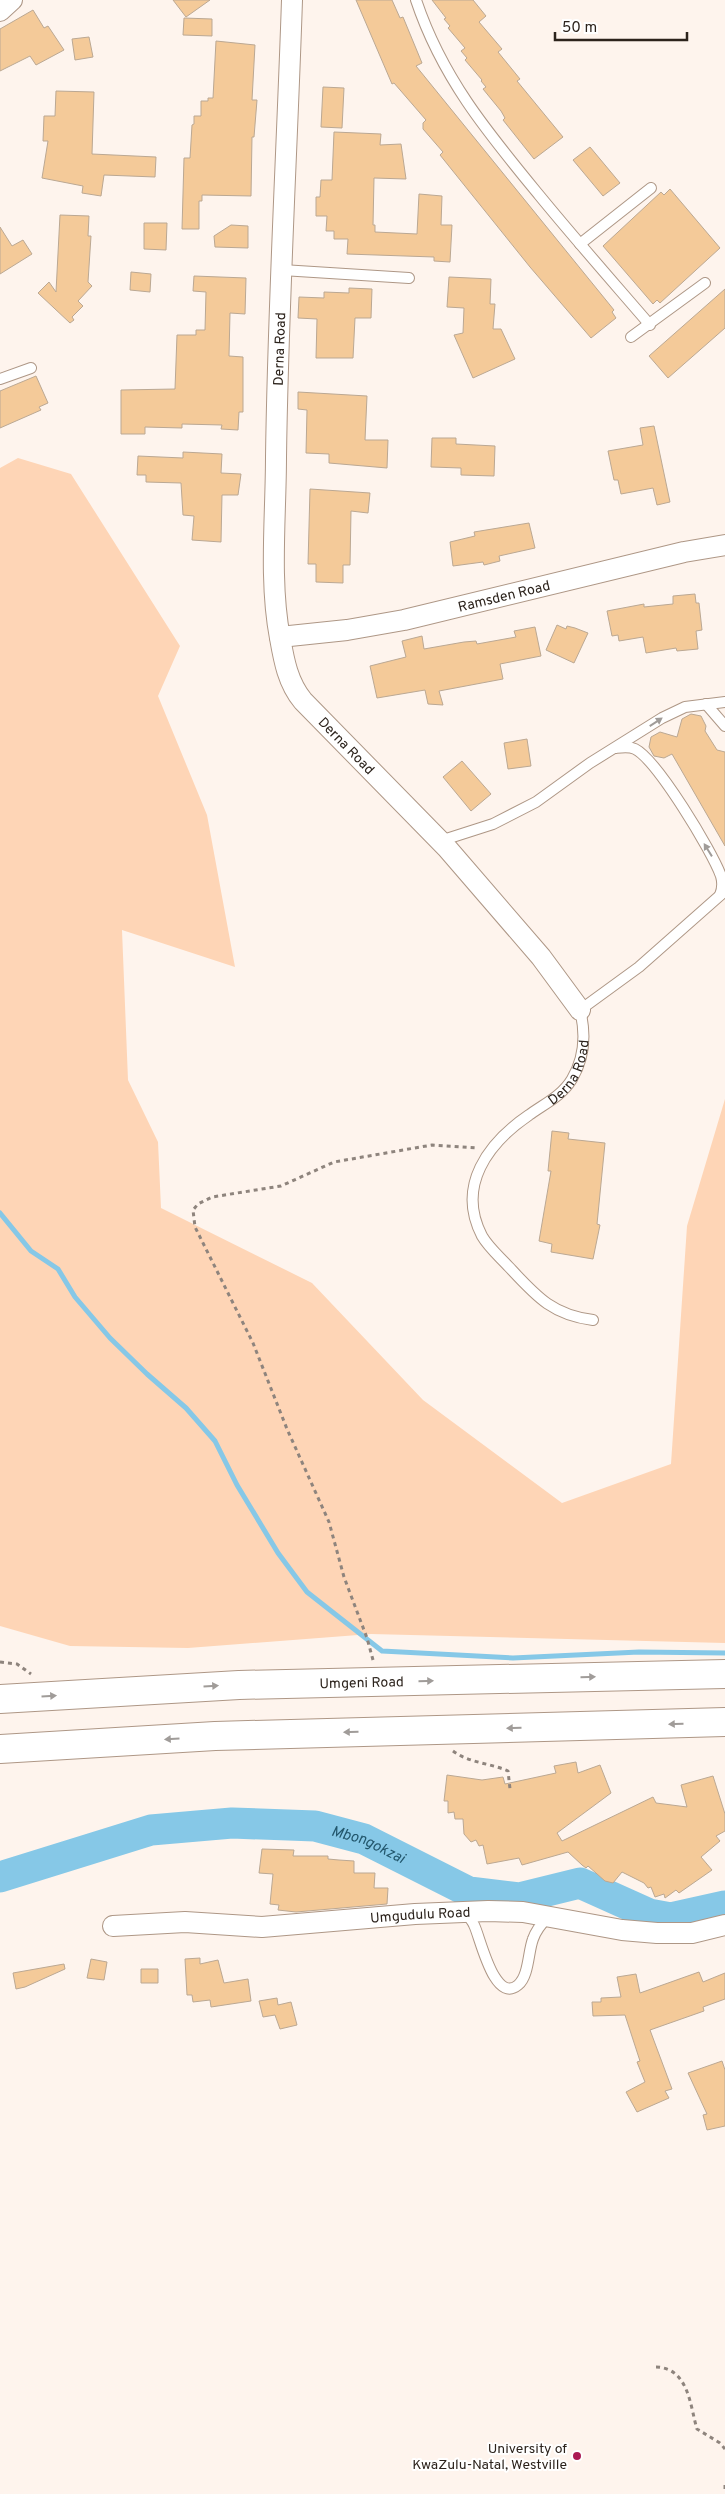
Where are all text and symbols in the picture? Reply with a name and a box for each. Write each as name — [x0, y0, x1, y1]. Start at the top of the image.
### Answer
scale bar — [555, 10, 688, 42]
text: 50 m — [562, 19, 597, 38]
street label: Derna Road — [271, 312, 290, 386]
street label: Ramsden Road — [456, 578, 552, 617]
street label: Derna Road — [314, 714, 377, 779]
one-way arrow — [649, 717, 663, 726]
one-way arrow — [703, 843, 712, 857]
street label: Derna Road — [545, 1039, 594, 1110]
one-way arrow — [580, 1673, 596, 1681]
street label: Umgeni Road — [319, 1674, 404, 1693]
one-way arrow — [418, 1676, 434, 1684]
one-way arrow — [203, 1682, 219, 1690]
one-way arrow — [41, 1692, 57, 1700]
one-way arrow — [668, 1720, 684, 1728]
one-way arrow — [506, 1724, 522, 1732]
one-way arrow — [343, 1729, 359, 1737]
one-way arrow — [163, 1735, 179, 1743]
water label: Mbongokzai — [329, 1823, 409, 1870]
street label: Umgudulu Road — [369, 1905, 471, 1928]
place label: University of KwaZulu-Natal, Westville — [412, 2441, 567, 2474]
marker: University of KwaZulu-Natal, Westville — [571, 2450, 583, 2462]

